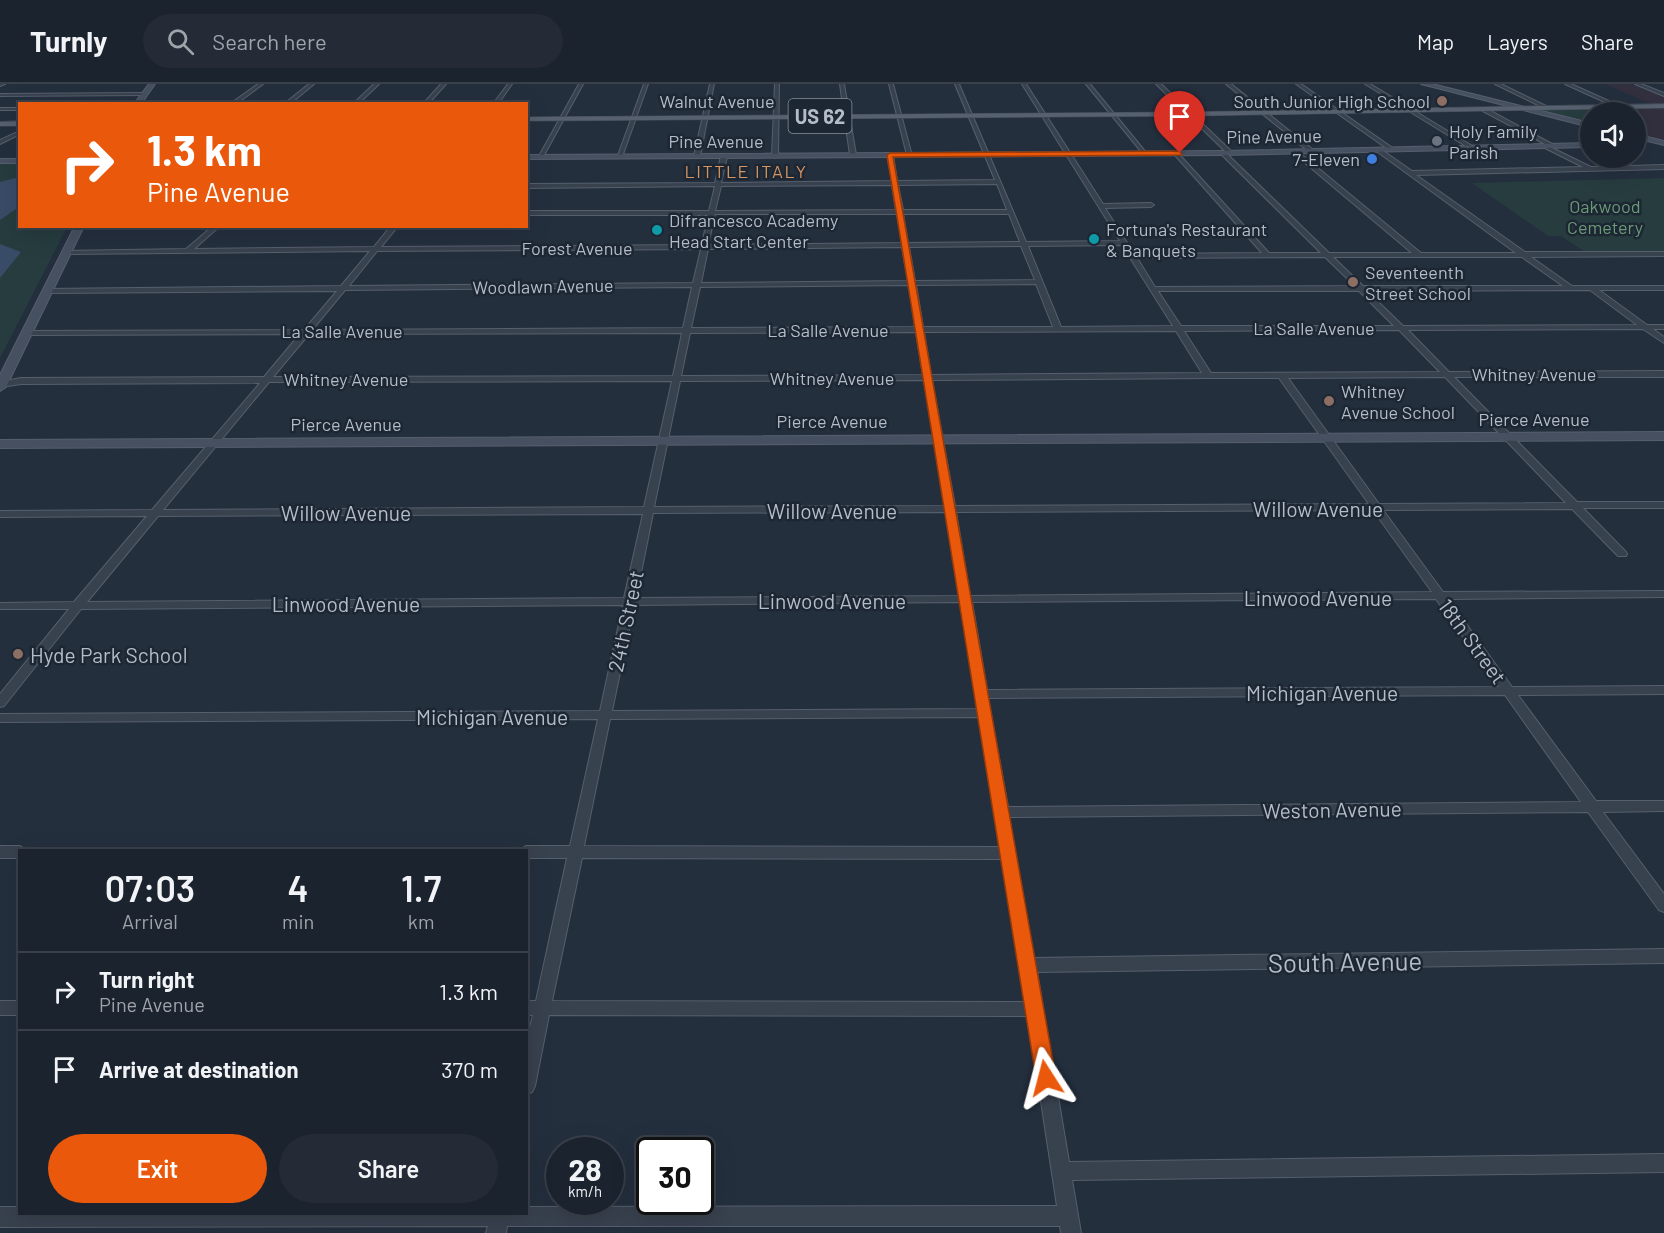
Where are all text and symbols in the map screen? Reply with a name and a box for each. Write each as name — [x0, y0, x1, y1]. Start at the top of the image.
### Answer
search box — [143, 14, 563, 68]
text: Turnly — [30, 24, 107, 58]
icon: search — [164, 25, 197, 58]
text: Search here — [212, 28, 327, 54]
text: Map — [1417, 29, 1454, 54]
text: Layers — [1487, 29, 1548, 54]
text: Share — [1581, 29, 1634, 54]
street label: Walnut Avenue — [660, 90, 774, 112]
place label: South Junior High School — [1233, 90, 1430, 112]
pin — [1154, 91, 1205, 153]
marker: South Junior High School — [1435, 94, 1449, 108]
road number: US 62 — [788, 99, 852, 133]
icon: arrive — [1163, 100, 1196, 133]
map controls — [1580, 102, 1646, 168]
button: sound — [1580, 102, 1646, 168]
place label: Holy Family Parish — [1449, 120, 1537, 163]
text: 1.3 km — [147, 124, 262, 174]
street label: Pine Avenue — [1226, 124, 1322, 148]
icon: right — [48, 126, 126, 204]
street label: Pine Avenue — [668, 130, 764, 152]
marker: Holy Family Parish — [1430, 134, 1444, 148]
place label: 7-Eleven — [1292, 148, 1360, 170]
marker: 7-Eleven — [1365, 152, 1379, 166]
district label: LITTLE ITALY — [685, 160, 807, 182]
text: Pine Avenue — [147, 175, 290, 207]
park label: Oakwood Cemetery — [1567, 195, 1643, 238]
place label: Difrancesco Academy Head Start Center — [669, 209, 838, 252]
place label: Fortuna's Restaurant & Banquets — [1106, 218, 1267, 261]
marker: Difrancesco Academy Head Start Center — [650, 223, 664, 237]
marker: Fortuna's Restaurant & Banquets — [1087, 232, 1101, 246]
street label: Forest Avenue — [521, 237, 633, 259]
place label: Seventeenth Street School — [1365, 261, 1471, 304]
street label: Woodlawn Avenue — [472, 274, 614, 298]
marker: Seventeenth Street School — [1346, 275, 1360, 289]
street label: La Salle Avenue — [1253, 317, 1375, 339]
street label: La Salle Avenue — [767, 319, 889, 341]
street label: La Salle Avenue — [281, 320, 403, 342]
street label: Whitney Avenue — [1472, 363, 1596, 385]
street label: Whitney Avenue — [770, 367, 894, 389]
street label: Whitney Avenue — [284, 368, 408, 390]
place label: Whitney Avenue School — [1341, 380, 1455, 423]
marker: Whitney Avenue School — [1322, 394, 1336, 408]
street label: Pierce Avenue — [1478, 408, 1590, 430]
street label: Pierce Avenue — [776, 410, 888, 432]
street label: Pierce Avenue — [290, 413, 402, 435]
street label: Willow Avenue — [1253, 496, 1383, 521]
street label: Willow Avenue — [767, 498, 897, 523]
street label: Willow Avenue — [281, 500, 411, 525]
street label: 24th Street — [602, 568, 648, 674]
street label: Linwood Avenue — [1244, 585, 1392, 610]
street label: Linwood Avenue — [758, 588, 906, 613]
street label: Linwood Avenue — [272, 591, 420, 616]
street label: 18th Street — [1434, 594, 1512, 688]
place label: Hyde Park School — [30, 642, 187, 667]
marker: Hyde Park School — [11, 647, 25, 661]
street label: Michigan Avenue — [1246, 680, 1398, 705]
street label: Michigan Avenue — [416, 704, 568, 729]
street label: Weston Avenue — [1262, 795, 1402, 823]
text: 07:03 — [105, 866, 195, 909]
text: 4 — [288, 866, 309, 909]
text: 1.7 — [401, 866, 441, 909]
text: Arrival — [122, 909, 178, 933]
text: min — [282, 909, 314, 933]
text: km — [408, 909, 434, 933]
street label: South Avenue — [1267, 944, 1423, 978]
text: Turn right — [99, 966, 194, 992]
icon: right — [48, 975, 81, 1008]
text: 1.3 km — [439, 978, 498, 1004]
text: Pine Avenue — [99, 992, 205, 1016]
position arrow — [1014, 1046, 1078, 1110]
icon: arrive — [48, 1053, 81, 1086]
text: Arrive at destination — [99, 1056, 298, 1082]
text: 370 m — [441, 1056, 498, 1082]
button: Exit — [48, 1134, 267, 1203]
button: Share — [279, 1134, 498, 1203]
speed limit sign: 30 — [636, 1137, 714, 1215]
text: 28 — [568, 1151, 602, 1187]
text: km/h — [568, 1182, 602, 1200]

